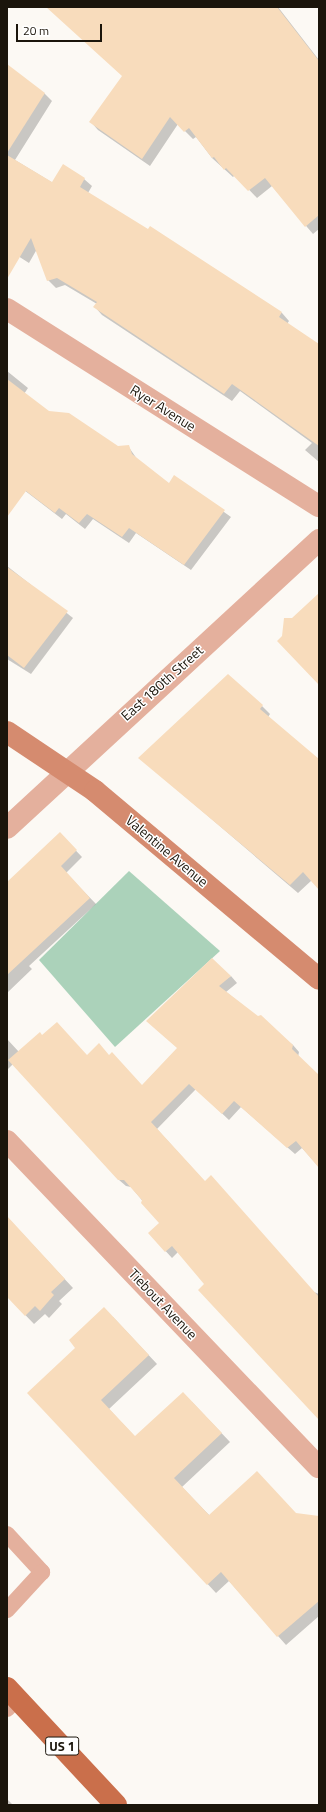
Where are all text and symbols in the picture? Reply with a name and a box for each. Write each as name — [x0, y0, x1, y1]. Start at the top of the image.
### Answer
scale bar — [18, 16, 104, 42]
text: 20 m — [23, 21, 49, 40]
street label: Ryer Avenue — [127, 381, 199, 435]
street label: East 180th Street — [118, 642, 206, 724]
street label: Valentine Avenue — [123, 812, 211, 890]
street label: Tiebout Avenue — [125, 1265, 201, 1343]
road number: US 1 — [45, 1735, 79, 1757]

